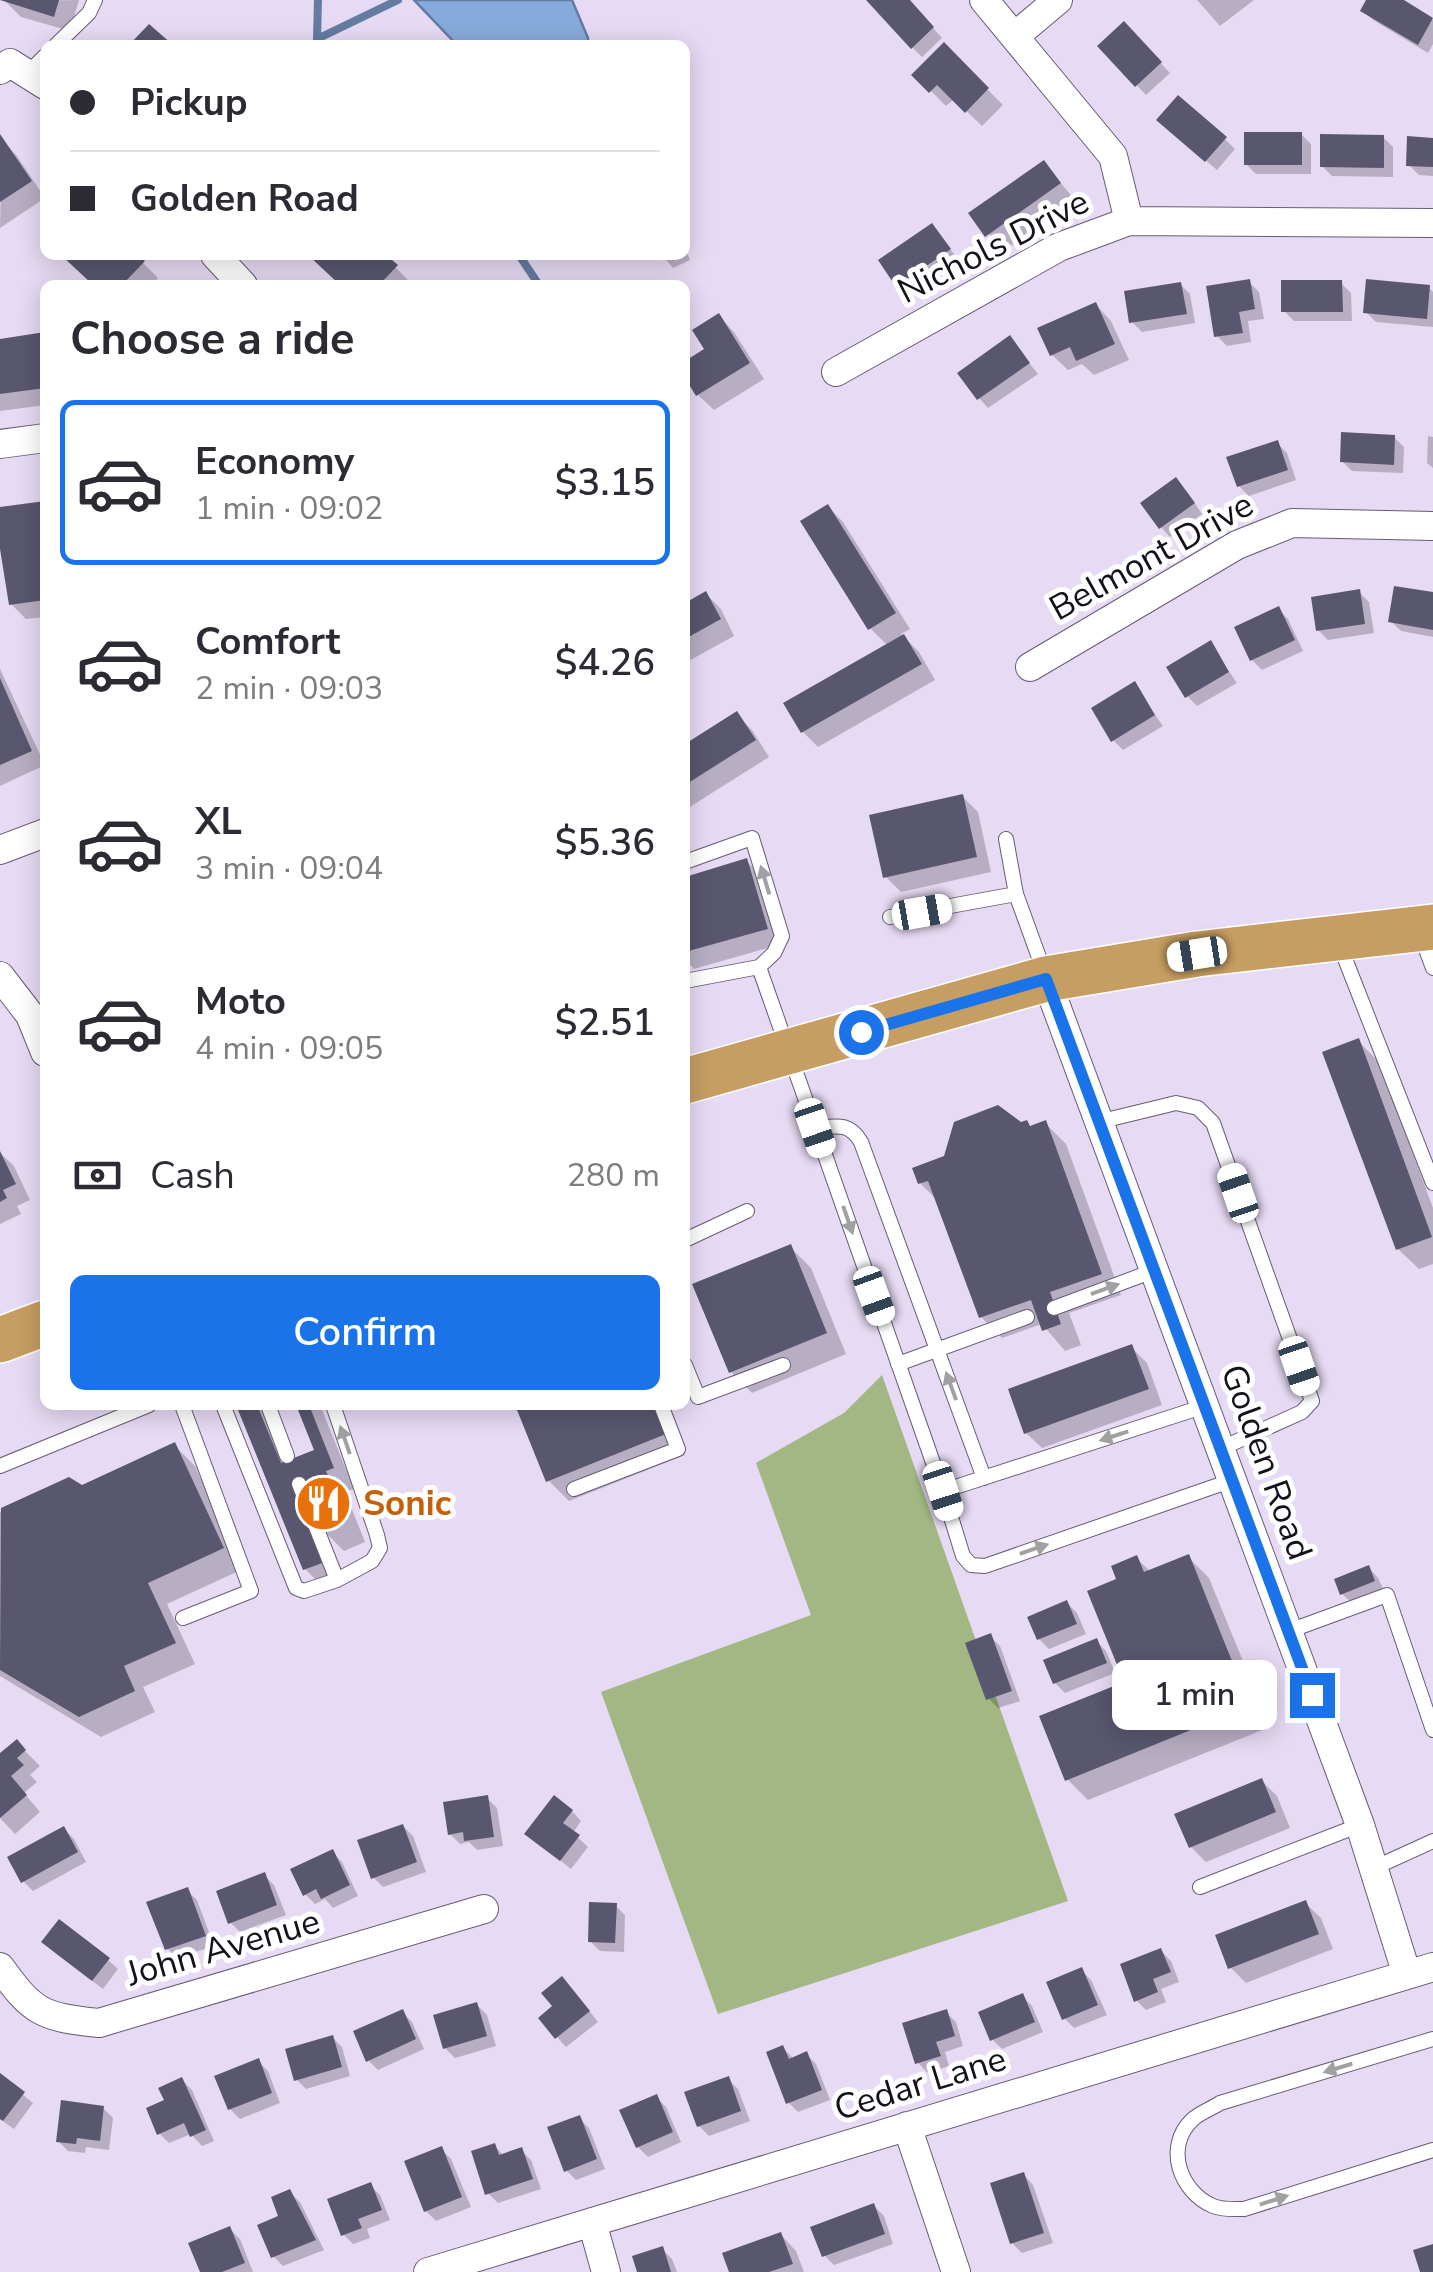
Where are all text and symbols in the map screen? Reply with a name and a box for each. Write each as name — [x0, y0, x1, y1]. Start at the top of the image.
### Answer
text: Pickup — [130, 77, 248, 128]
text: Golden Road — [130, 173, 359, 224]
street label: Nichols Drive — [890, 178, 1097, 315]
text: Choose a ride — [70, 309, 355, 370]
text: Economy — [195, 436, 354, 487]
icon: car — [75, 438, 165, 528]
text: $3.15 — [555, 457, 655, 508]
street label: Belmont Drive — [1041, 481, 1262, 632]
text: 1 min · 09:02 — [195, 487, 383, 530]
text: Comfort — [195, 616, 340, 667]
icon: car — [75, 618, 165, 708]
text: $4.26 — [555, 637, 655, 688]
text: 2 min · 09:03 — [195, 667, 383, 710]
text: XL — [195, 796, 242, 847]
icon: car — [75, 798, 165, 888]
text: $5.36 — [555, 817, 655, 868]
text: 3 min · 09:04 — [195, 847, 383, 890]
one-way arrow — [757, 864, 772, 895]
car — [890, 892, 954, 932]
car — [1165, 934, 1229, 974]
text: Moto — [195, 976, 286, 1027]
icon: car — [75, 978, 165, 1068]
text: $2.51 — [555, 997, 655, 1048]
route start — [839, 1010, 884, 1055]
text: 4 min · 09:05 — [195, 1027, 383, 1070]
car — [791, 1095, 839, 1161]
icon: cash — [70, 1148, 125, 1203]
text: Cash — [150, 1150, 235, 1201]
text: 280 m — [567, 1154, 660, 1197]
car — [1214, 1160, 1262, 1226]
one-way arrow — [841, 1206, 856, 1236]
car — [850, 1263, 898, 1329]
button: Confirm — [70, 1275, 660, 1390]
one-way arrow — [1091, 1281, 1121, 1296]
car — [1275, 1333, 1323, 1399]
street label: Golden Road — [1209, 1358, 1324, 1566]
one-way arrow — [943, 1371, 958, 1401]
one-way arrow — [336, 1424, 351, 1454]
one-way arrow — [1098, 1429, 1128, 1444]
car — [919, 1458, 967, 1524]
restaurant icon: Sonic — [294, 1473, 354, 1533]
place label: Sonic — [363, 1480, 452, 1527]
one-way arrow — [1019, 1541, 1049, 1556]
callout: 1 min — [1112, 1660, 1277, 1730]
text: 1 min — [1154, 1673, 1235, 1716]
route end — [1290, 1673, 1335, 1718]
street label: John Avenue — [120, 1898, 325, 1998]
street label: Cedar Lane — [828, 2035, 1012, 2132]
one-way arrow — [1323, 2061, 1353, 2076]
one-way arrow — [1259, 2192, 1290, 2207]

